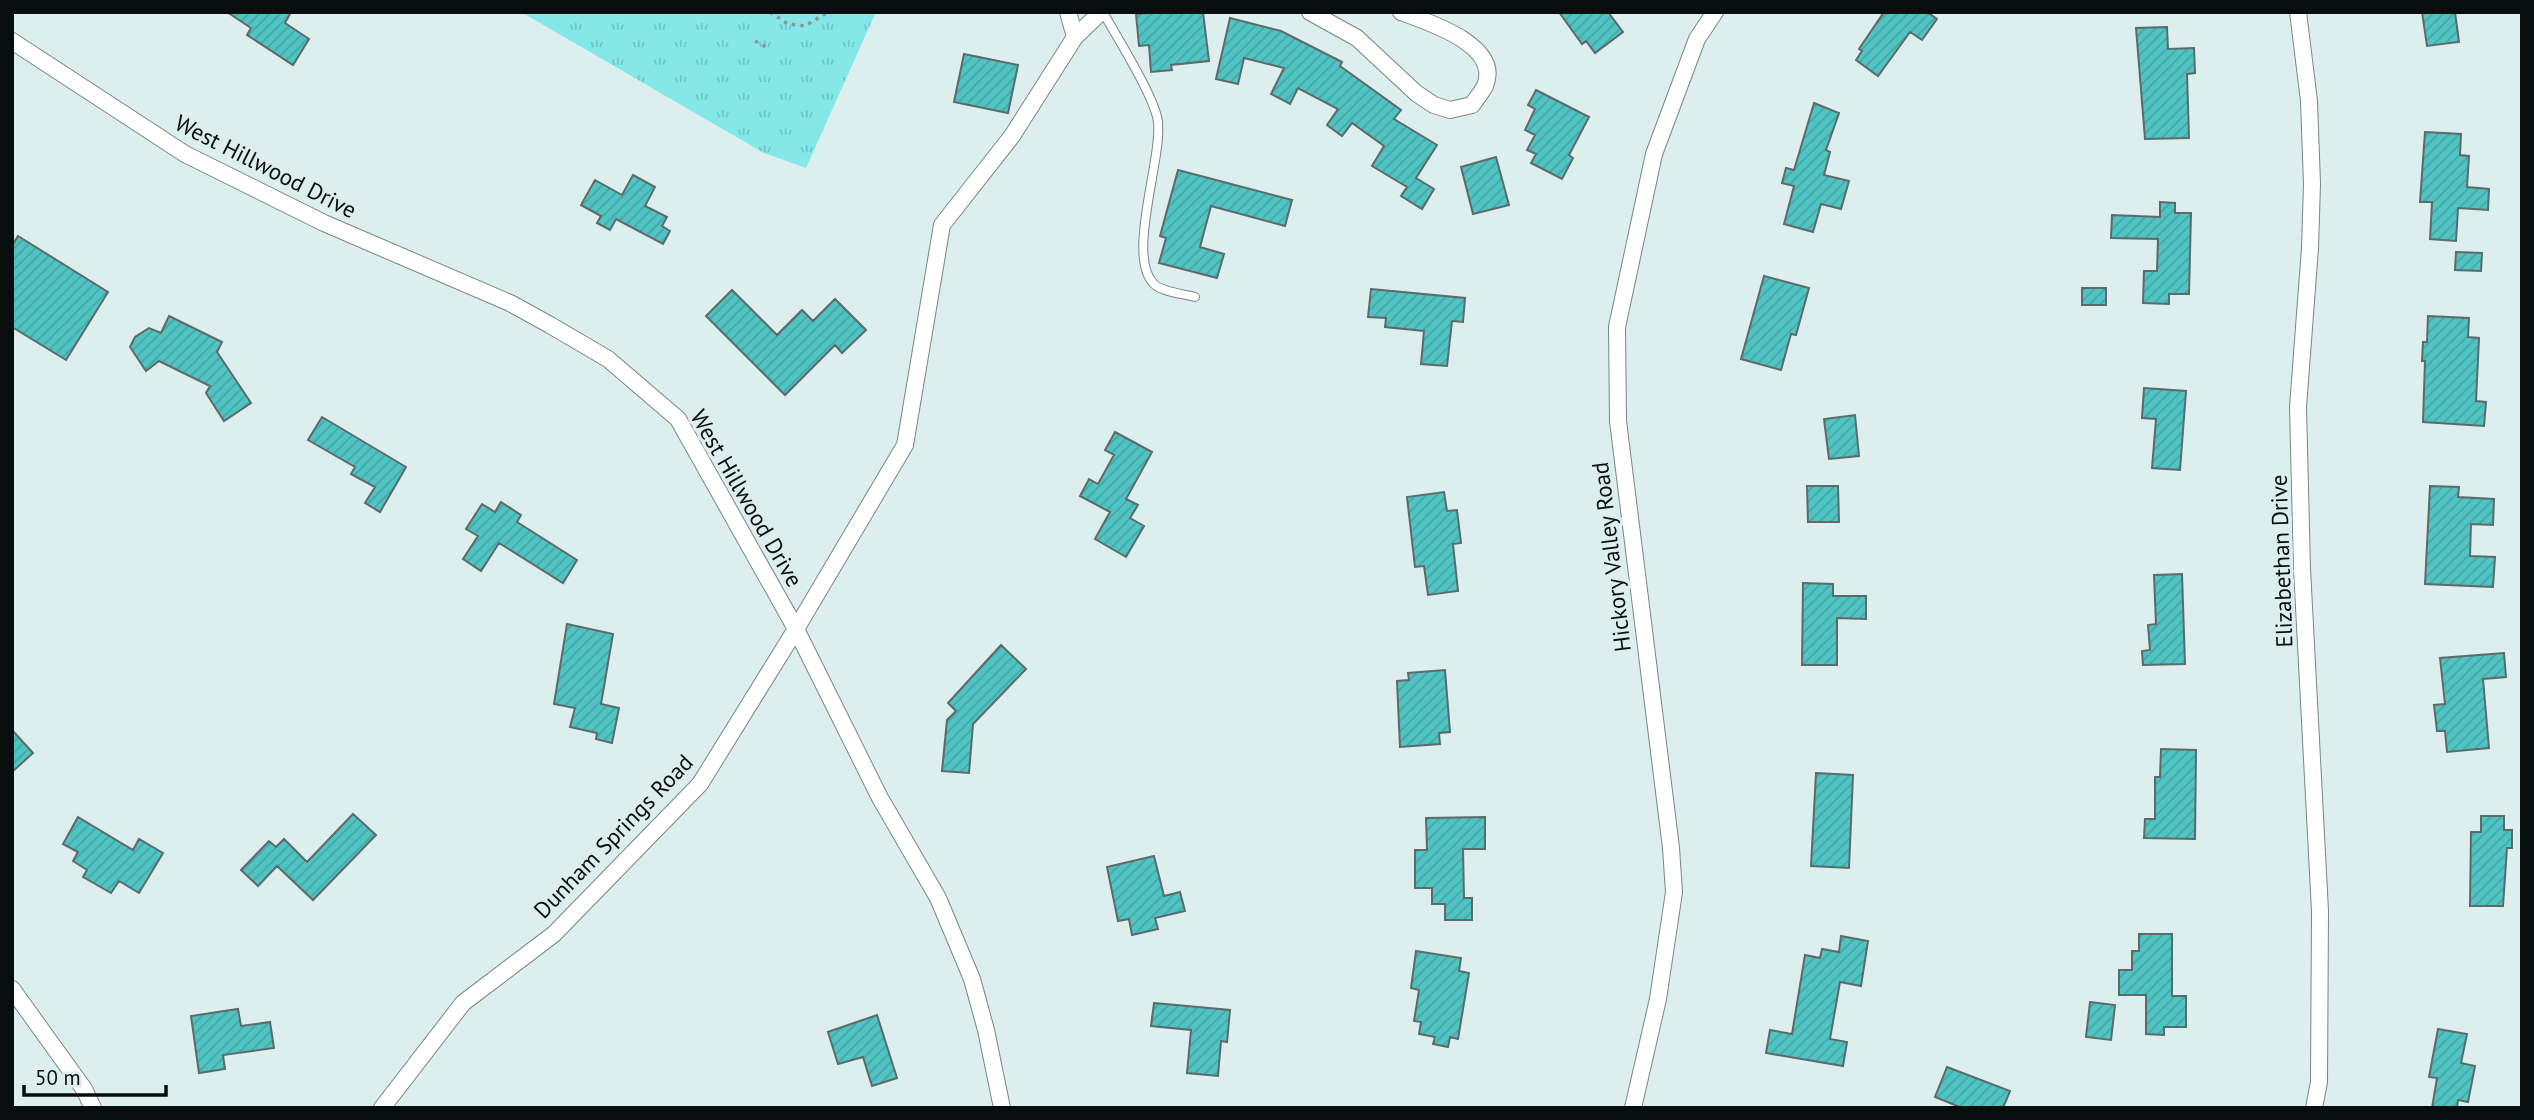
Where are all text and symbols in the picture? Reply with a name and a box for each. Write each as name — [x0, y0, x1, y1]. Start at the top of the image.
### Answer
street label: West Hillwood Drive — [170, 108, 362, 224]
street label: West Hillwood Drive — [684, 404, 810, 592]
street label: Hickory Valley Road — [1585, 460, 1637, 654]
street label: Elizabethan Drive — [2263, 474, 2299, 648]
street label: Dunham Springs Road — [527, 748, 699, 924]
scale bar — [24, 1054, 166, 1098]
text: 50 m — [35, 1064, 81, 1091]

